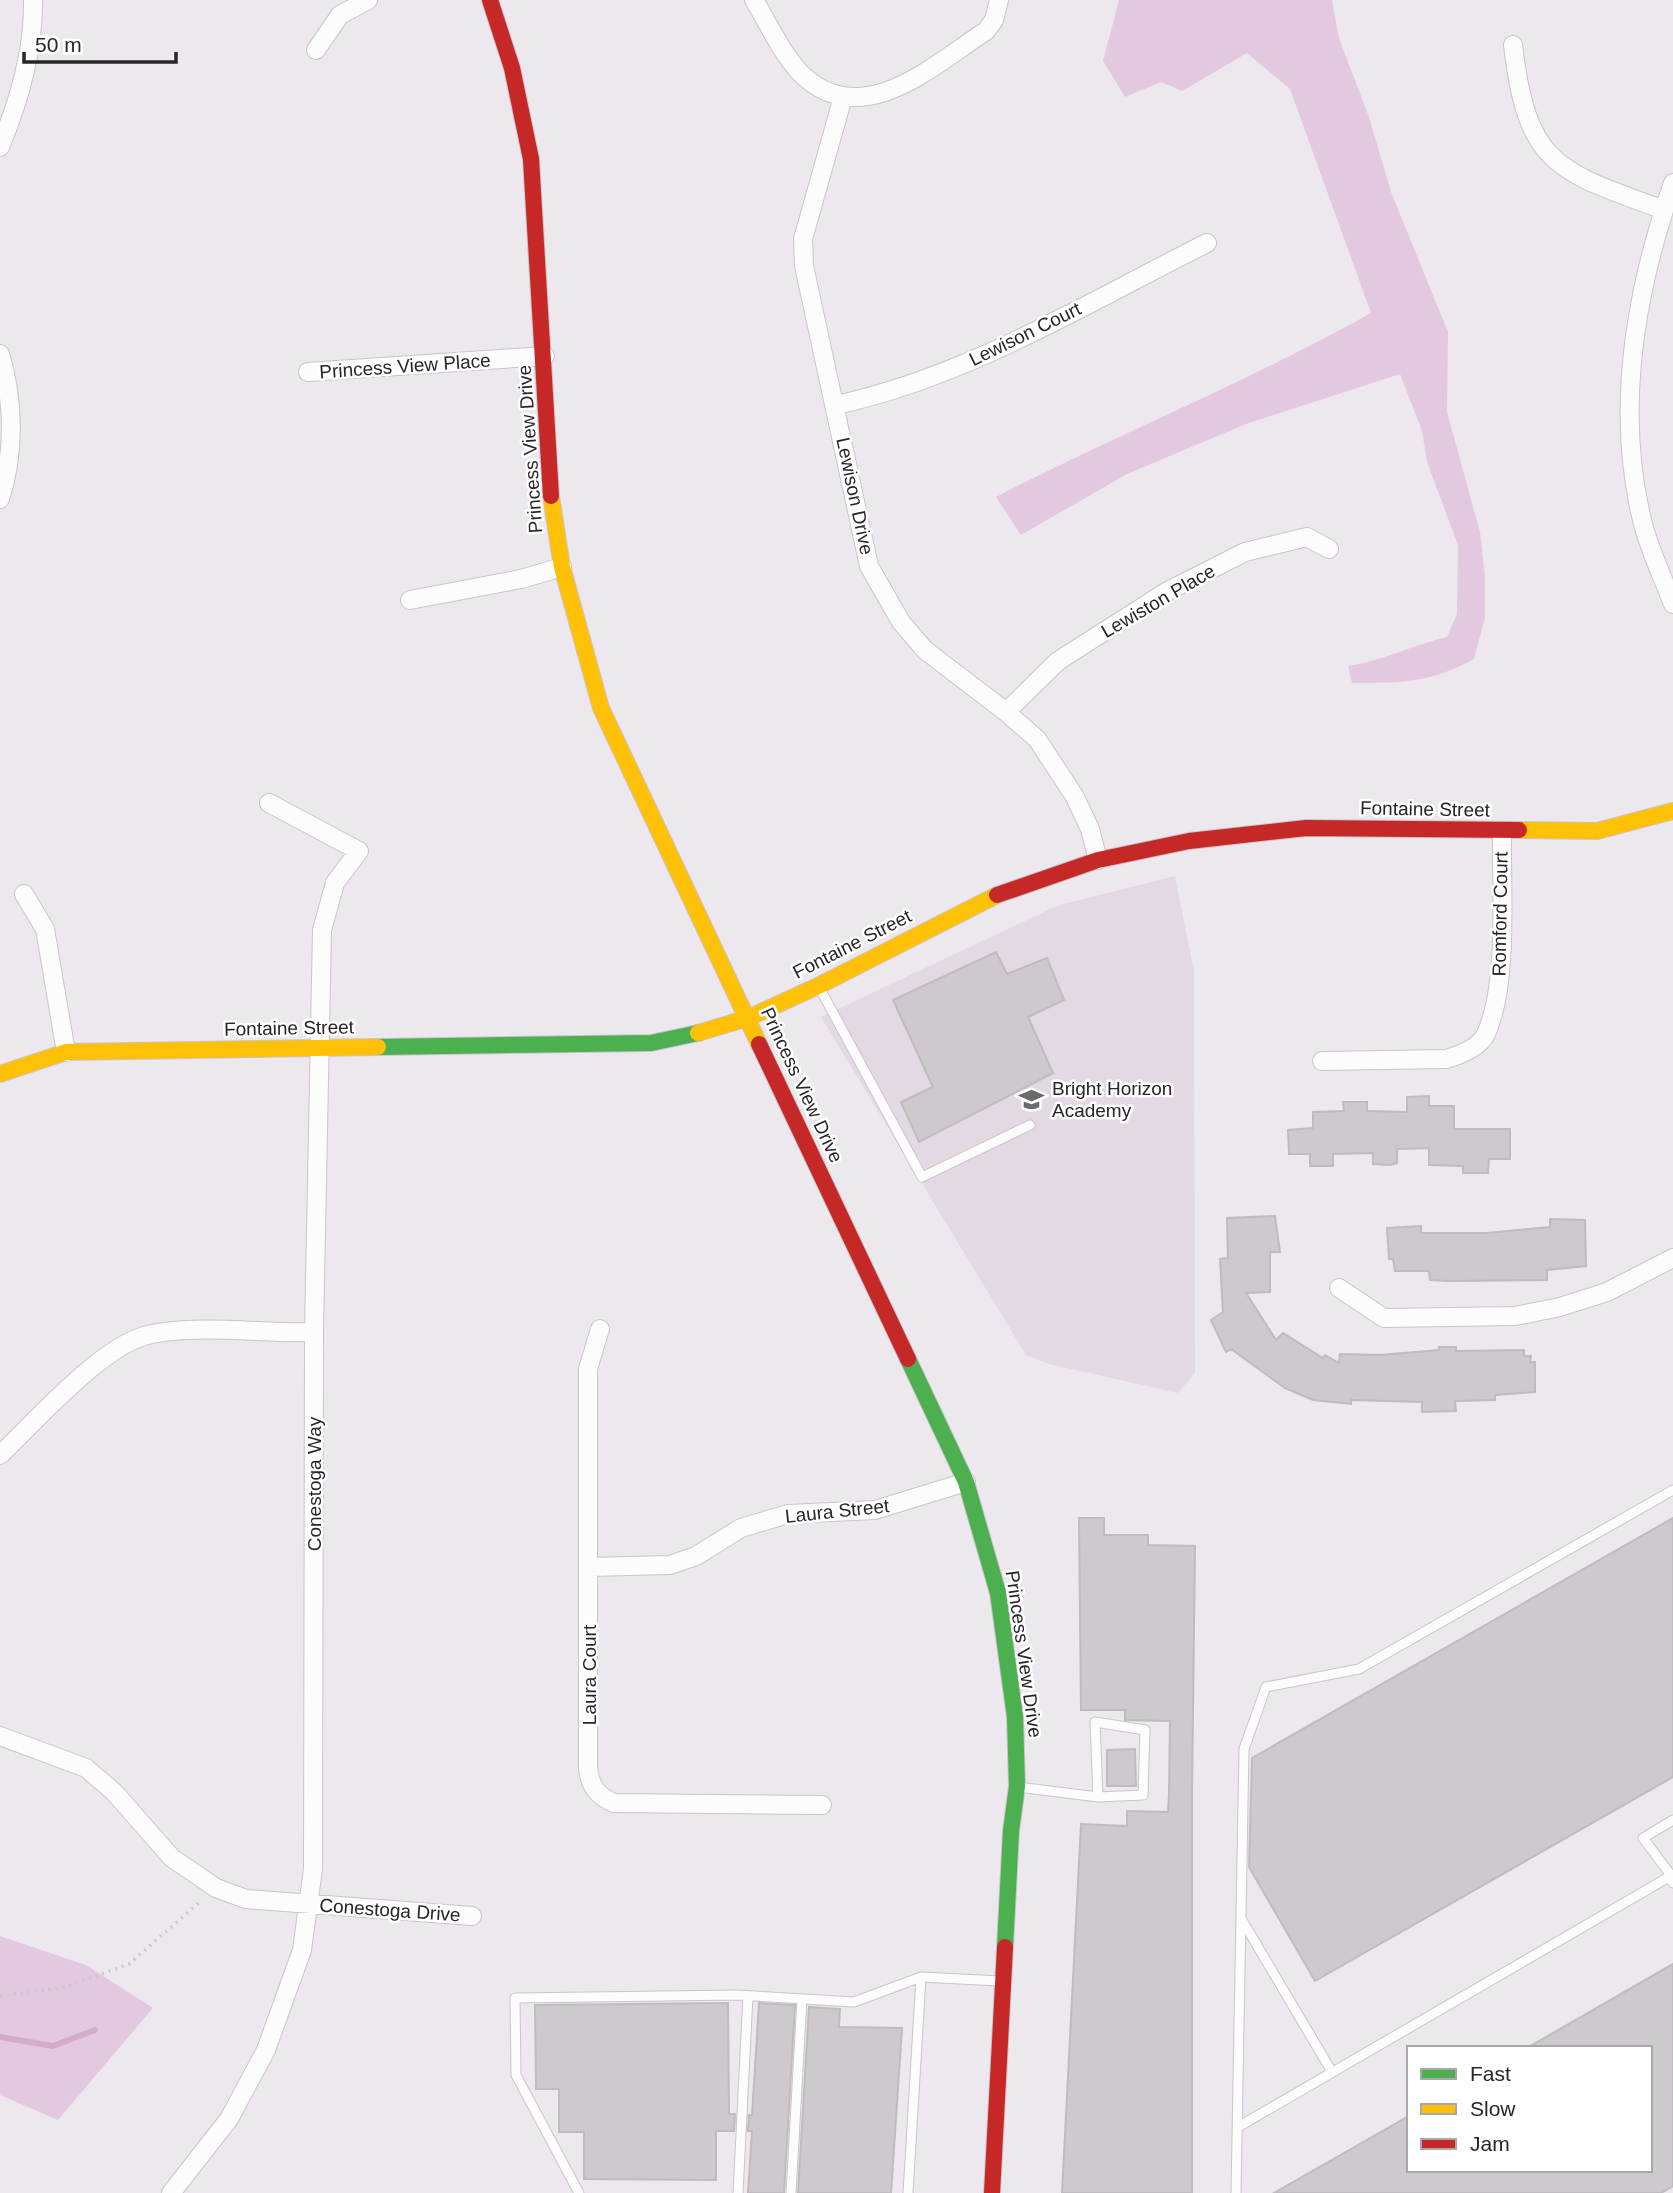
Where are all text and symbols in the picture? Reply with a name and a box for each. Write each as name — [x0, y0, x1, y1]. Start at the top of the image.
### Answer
scale bar — [24, 21, 177, 65]
text: 50 m — [35, 33, 82, 56]
street label: Lewison Court — [966, 298, 1085, 370]
street label: Princess View Place — [319, 350, 491, 382]
street label: Princess View Drive — [514, 364, 546, 534]
street label: Lewison Drive — [832, 435, 878, 557]
street label: Lewiston Place — [1097, 560, 1219, 642]
street label: Fontaine Street — [1360, 797, 1491, 821]
street label: Romford Court — [1488, 851, 1512, 976]
street label: Fontaine Street — [789, 905, 915, 983]
street label: Princess View Drive — [757, 1004, 847, 1166]
street label: Fontaine Street — [224, 1016, 355, 1040]
place label: Bright Horizon Academy — [1052, 1078, 1172, 1121]
school or university icon: Bright Horizon Academy — [1018, 1085, 1046, 1113]
street label: Conestoga Way — [304, 1416, 325, 1551]
street label: Laura Street — [784, 1495, 891, 1527]
street label: Princess View Drive — [1002, 1569, 1046, 1739]
street label: Laura Court — [579, 1624, 600, 1725]
street label: Conestoga Drive — [319, 1895, 461, 1925]
legend — [1407, 2046, 1652, 2172]
text: Fast — [1470, 2062, 1511, 2085]
text: Slow — [1470, 2097, 1516, 2120]
text: Jam — [1470, 2132, 1510, 2155]

